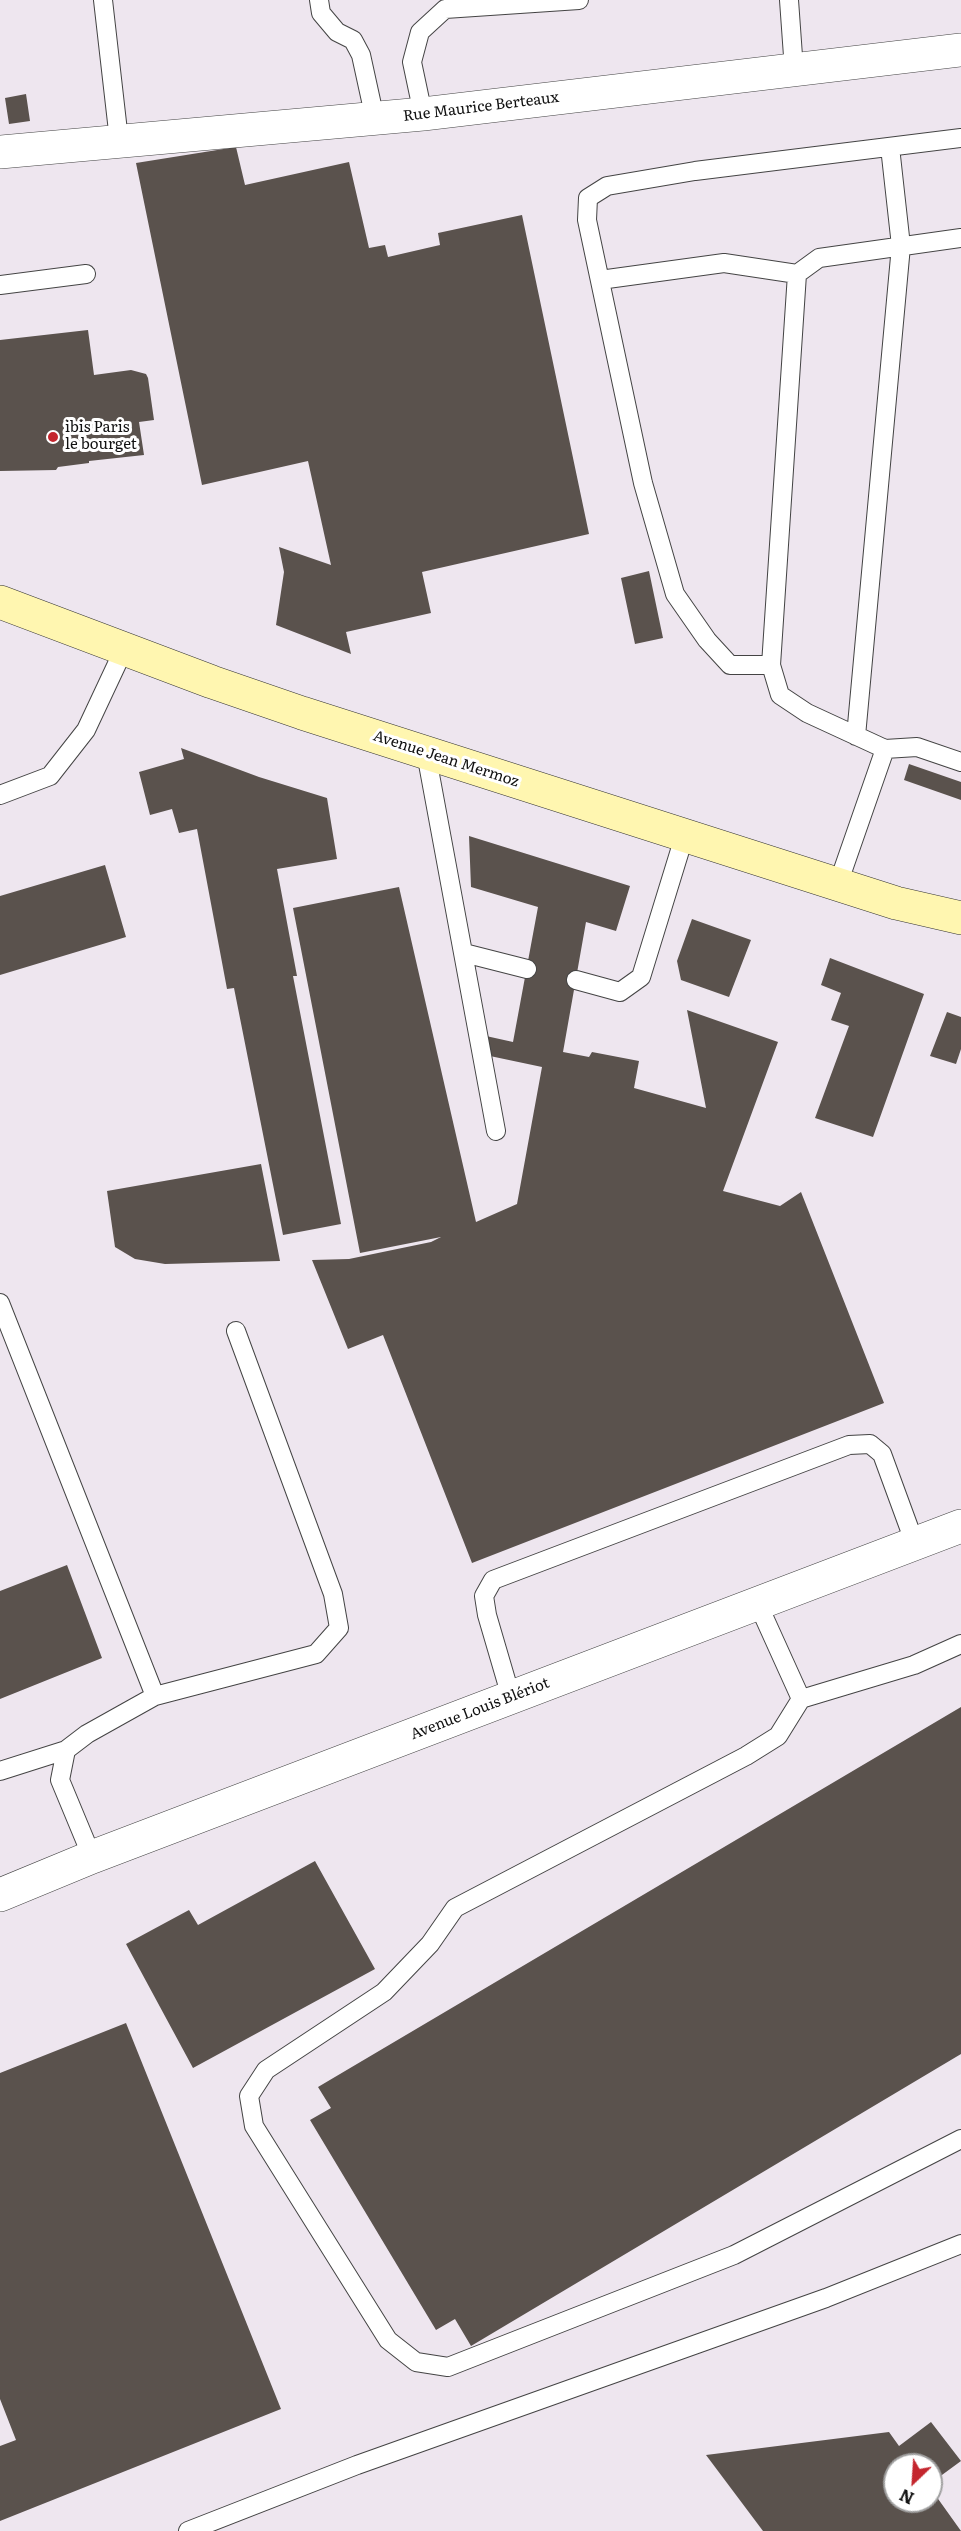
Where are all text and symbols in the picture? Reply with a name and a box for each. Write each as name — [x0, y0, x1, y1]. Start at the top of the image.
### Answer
street label: Rue Maurice Berteaux — [402, 89, 560, 125]
place label: ibis Paris le bourget — [65, 419, 137, 454]
marker: ibis Paris le bourget — [46, 430, 60, 444]
street label: Avenue Jean Mermoz — [371, 727, 521, 791]
street label: Avenue Louis Blériot — [408, 1674, 552, 1744]
north arrow — [883, 2453, 943, 2513]
text: N — [895, 2484, 917, 2511]

